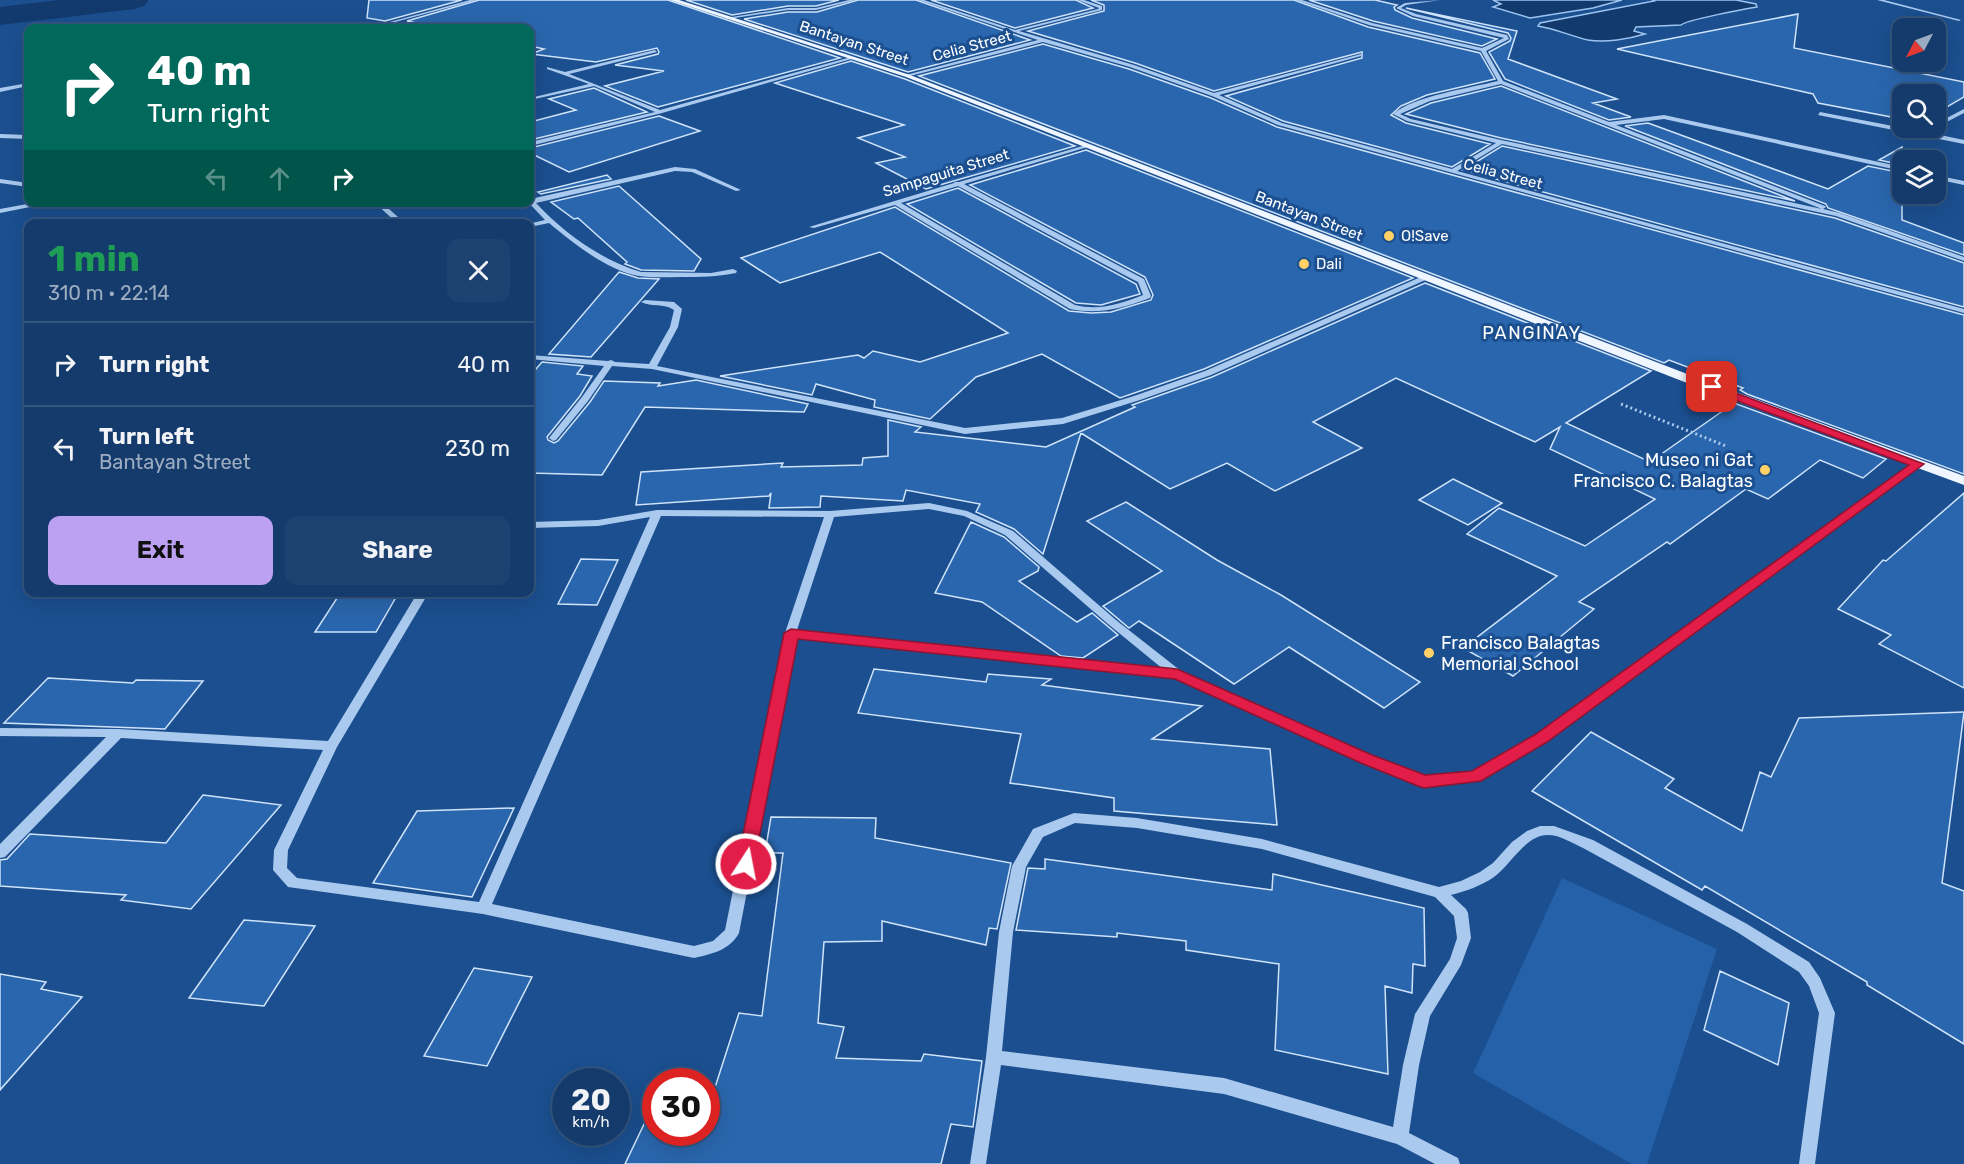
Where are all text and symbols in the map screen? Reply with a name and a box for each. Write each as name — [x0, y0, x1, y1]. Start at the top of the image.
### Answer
street label: Bantayan Street — [797, 17, 911, 69]
north arrow — [1892, 18, 1946, 72]
map controls — [1892, 18, 1946, 204]
street label: Celia Street — [931, 27, 1014, 65]
text: 40 m — [147, 46, 252, 96]
icon: right — [48, 48, 126, 126]
button: search — [1892, 84, 1946, 138]
text: Turn right — [147, 97, 270, 129]
street label: Sampaguita Street — [881, 145, 1011, 201]
button: layers — [1892, 150, 1946, 204]
street label: Celia Street — [1462, 155, 1545, 193]
icon: left — [200, 162, 233, 195]
icon: ahead — [263, 162, 296, 195]
icon: right — [326, 162, 359, 195]
street label: Bantayan Street — [1253, 187, 1365, 245]
place label: O!Save — [1401, 227, 1449, 245]
marker: O!Save — [1382, 229, 1396, 243]
text: 1 min — [48, 237, 140, 280]
button: close — [447, 239, 510, 302]
place label: Dali — [1316, 255, 1342, 273]
marker: Dali — [1297, 257, 1311, 271]
text: 310 m · 22:14 — [48, 281, 170, 305]
district label: PANGINAY — [1482, 322, 1582, 344]
icon: right — [48, 348, 81, 381]
text: Turn right — [99, 351, 209, 378]
text: 40 m — [457, 351, 510, 378]
pin — [1686, 361, 1737, 412]
icon: arrive — [1695, 370, 1728, 403]
text: Turn left — [99, 423, 194, 450]
icon: left — [48, 432, 81, 465]
text: 230 m — [445, 435, 510, 462]
place label: Museo ni Gat Francisco C. Balagtas — [1573, 449, 1753, 492]
text: Bantayan Street — [99, 450, 251, 474]
marker: Museo ni Gat Francisco C. Balagtas — [1758, 463, 1772, 477]
button: Exit — [48, 516, 273, 585]
button: Share — [285, 516, 510, 585]
place label: Francisco Balagtas Memorial School — [1441, 632, 1600, 675]
marker: Francisco Balagtas Memorial School — [1422, 646, 1436, 660]
position arrow — [714, 832, 778, 896]
speed limit sign: 30 — [642, 1068, 720, 1146]
text: 20 — [571, 1082, 611, 1118]
text: km/h — [572, 1113, 610, 1131]

